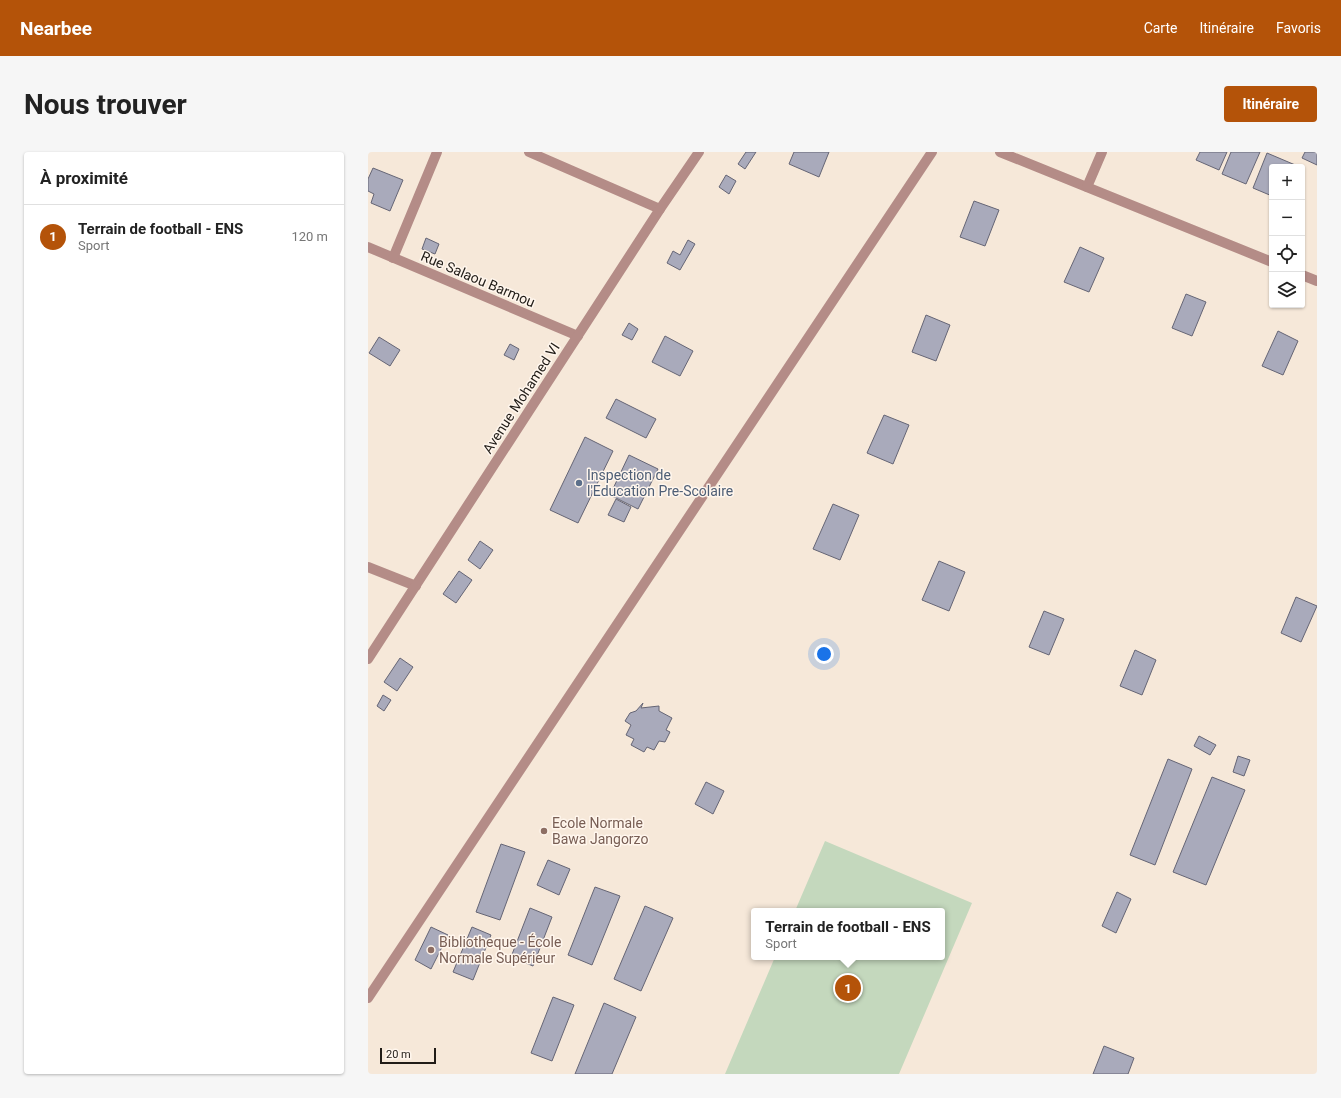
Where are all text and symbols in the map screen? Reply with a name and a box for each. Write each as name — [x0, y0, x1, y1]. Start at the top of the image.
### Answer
text: Nearbee — [20, 17, 92, 40]
text: Carte — [1144, 20, 1177, 36]
text: Itinéraire — [1199, 20, 1254, 36]
text: Favoris — [1276, 20, 1321, 36]
button: Itinéraire — [1224, 86, 1317, 122]
text: Nous trouver — [24, 88, 187, 121]
map controls — [1269, 164, 1305, 308]
button: + — [1269, 164, 1305, 200]
text: À proximité — [40, 168, 128, 188]
button: − — [1269, 200, 1305, 236]
text: Terrain de football - ENS — [78, 220, 243, 238]
text: 1 — [49, 229, 57, 244]
text: 120 m — [291, 229, 328, 244]
button: locate — [1269, 236, 1305, 272]
text: Sport — [78, 238, 109, 253]
street label: Rue Salaou Barmou — [419, 248, 537, 310]
button: layers — [1269, 272, 1305, 308]
street label: Avenue Mohamed VI — [479, 340, 563, 456]
place label: Inspection de l'Education Pre-Scolaire — [587, 467, 733, 499]
marker: Inspection de l'Education Pre-Scolaire — [574, 478, 584, 488]
your location — [814, 644, 834, 664]
place label: Ecole Normale Bawa Jangorzo — [552, 815, 648, 847]
marker: Ecole Normale Bawa Jangorzo — [539, 826, 549, 836]
popup — [751, 908, 945, 960]
text: Terrain de football - ENS — [765, 918, 931, 936]
place label: Bibliotheque - École Normale Supérieur — [439, 933, 561, 966]
text: Sport — [765, 936, 797, 951]
marker: Bibliotheque - École Normale Supérieur — [426, 945, 436, 955]
pin: 1 — [835, 973, 861, 1003]
scale bar — [380, 1046, 436, 1065]
text: 20 m — [386, 1048, 411, 1061]

